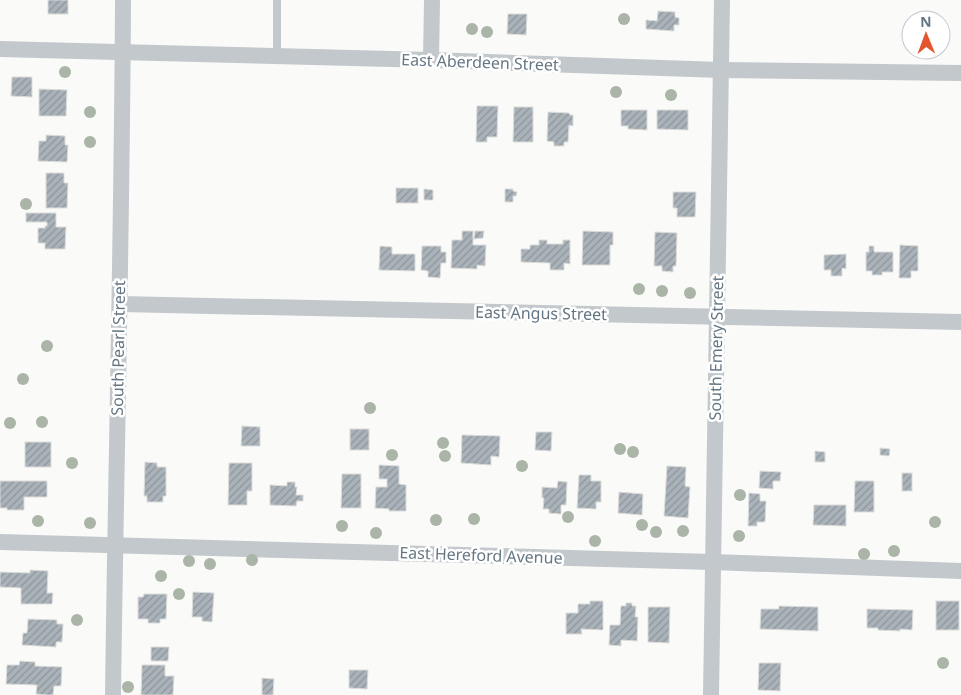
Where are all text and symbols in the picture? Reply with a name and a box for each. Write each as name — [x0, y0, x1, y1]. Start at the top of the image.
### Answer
north arrow — [901, 10, 951, 60]
text: N — [920, 12, 932, 31]
street label: East Aberdeen Street — [401, 48, 559, 76]
street label: South Emery Street — [704, 275, 728, 421]
street label: South Pearl Street — [106, 280, 130, 416]
street label: East Angus Street — [475, 301, 607, 325]
street label: East Hereford Avenue — [399, 541, 563, 569]

